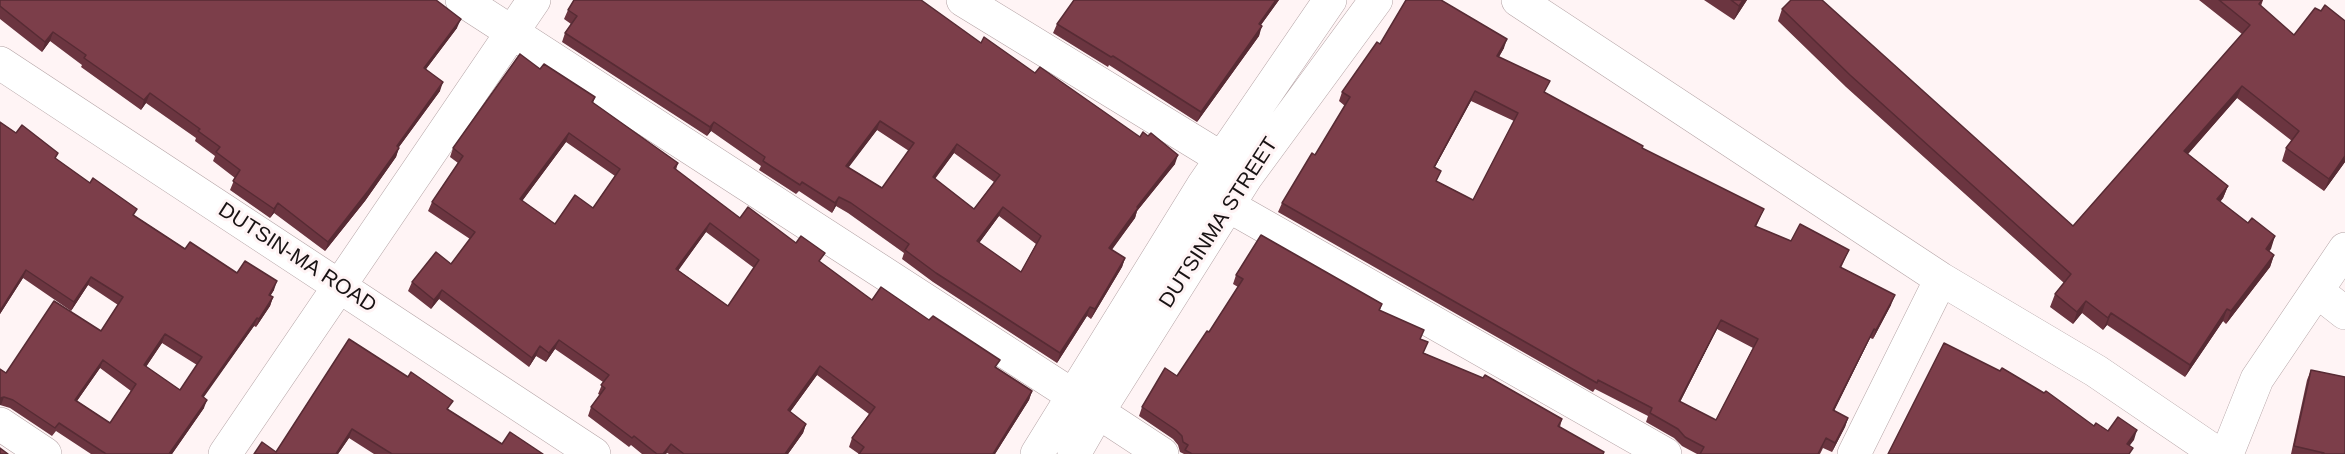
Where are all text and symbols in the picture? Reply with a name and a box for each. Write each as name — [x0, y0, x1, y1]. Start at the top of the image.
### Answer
street label: DUTSINMA STREET — [1154, 133, 1284, 313]
street label: DUTSIN-MA ROAD — [213, 198, 381, 318]

